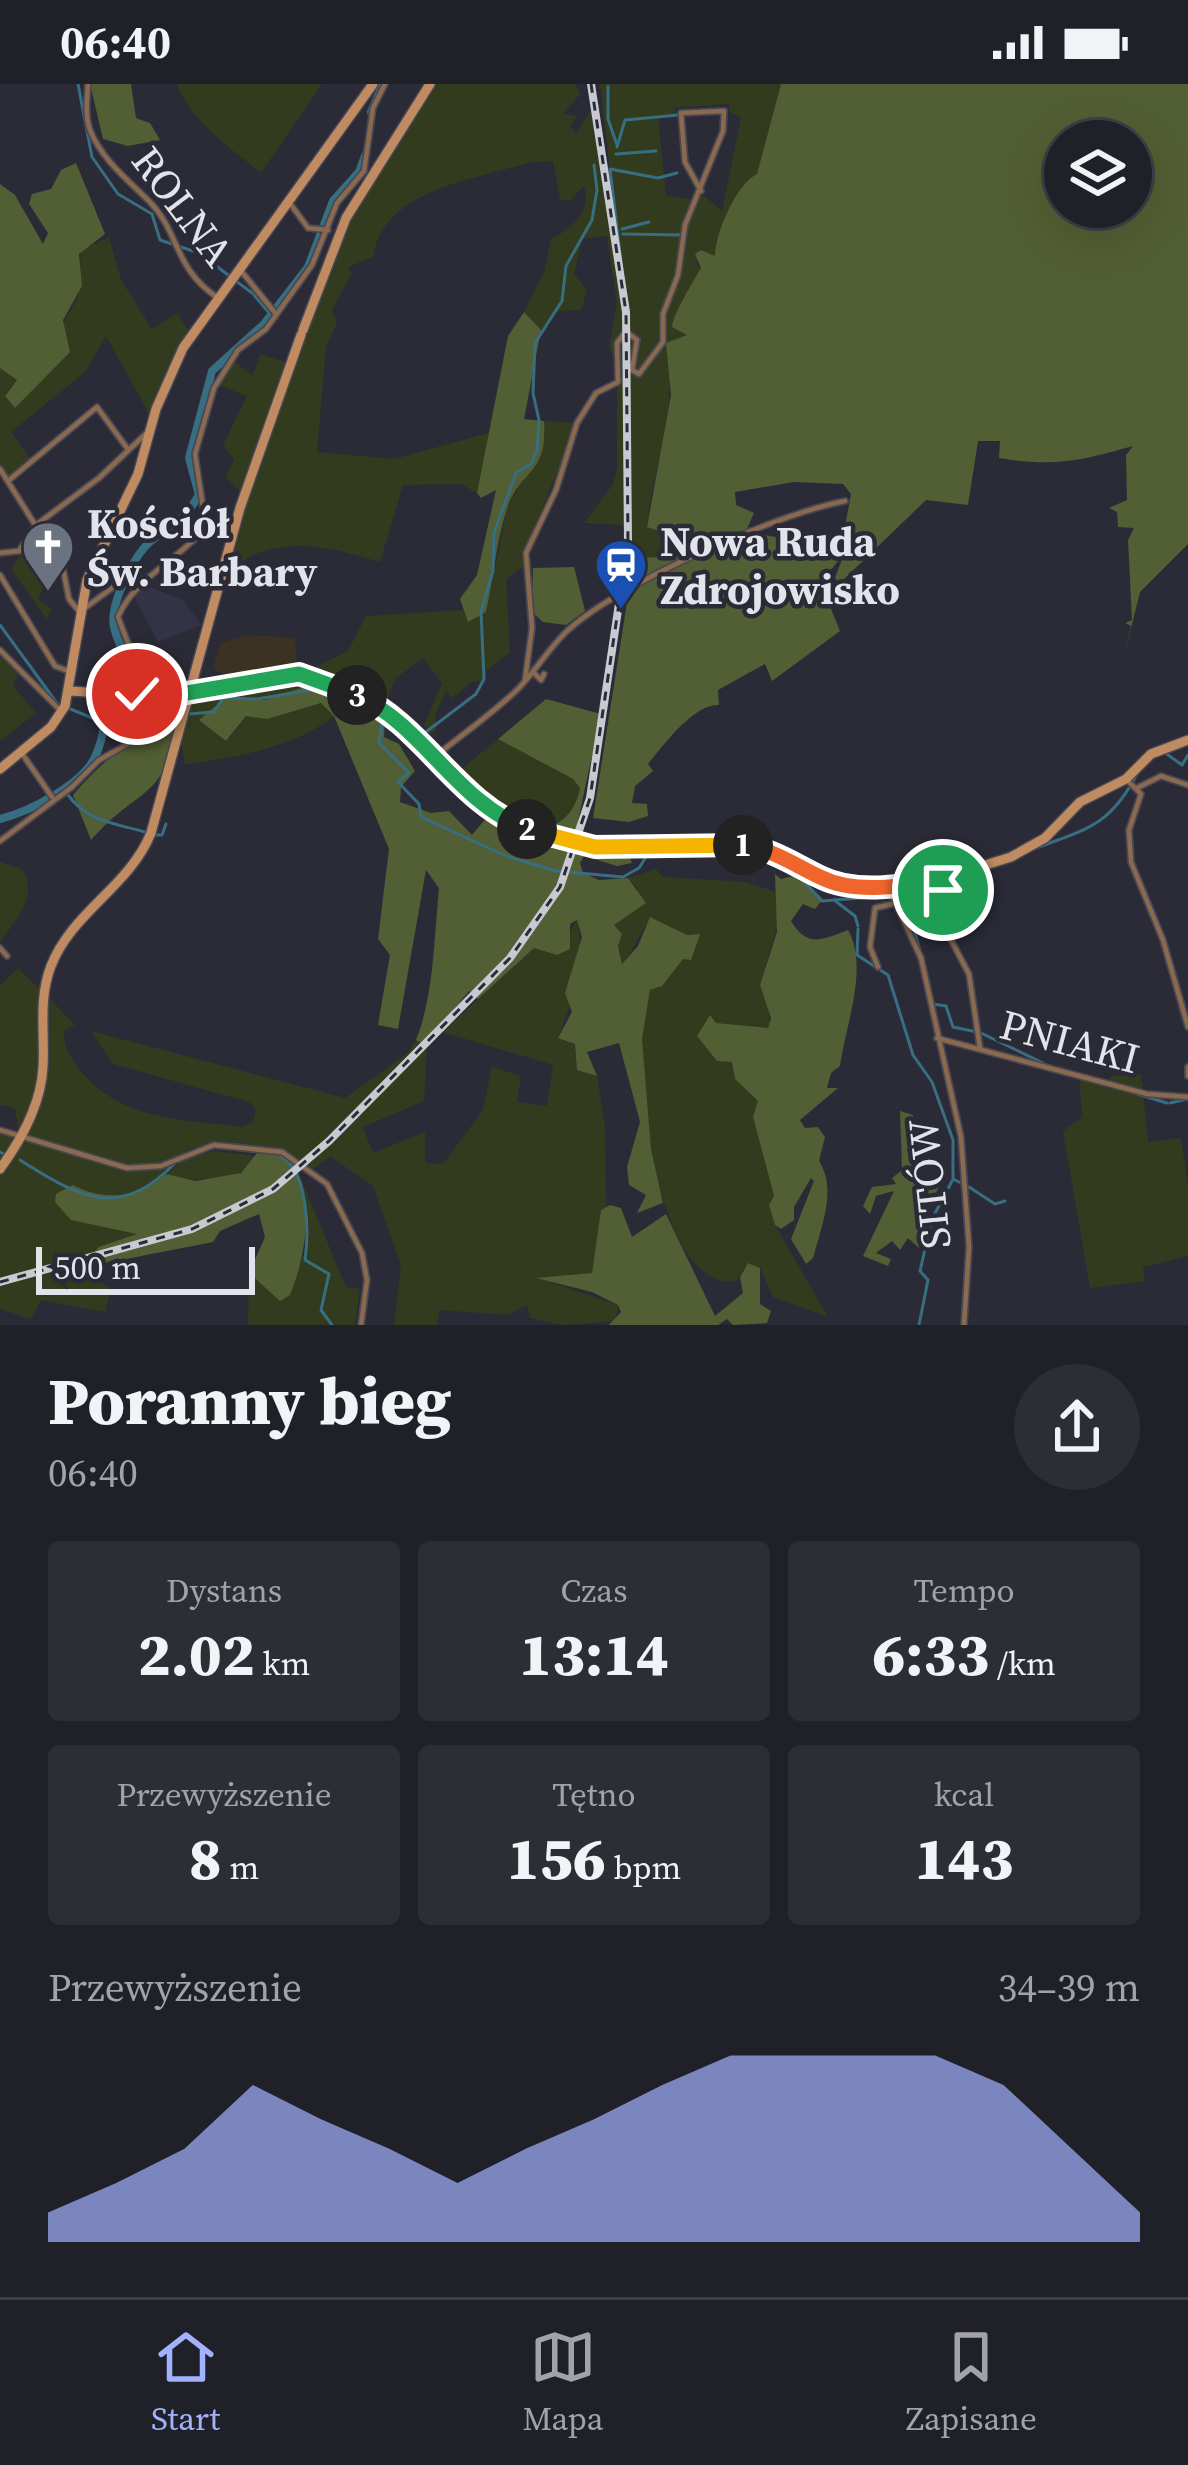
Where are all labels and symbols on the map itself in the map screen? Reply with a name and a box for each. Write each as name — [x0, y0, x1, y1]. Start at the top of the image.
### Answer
street label: ROLNA — [119, 134, 247, 278]
place label: Kościół Św. Barbary — [87, 494, 318, 600]
place label: Nowa Ruda Zdrojowisko — [660, 512, 900, 618]
church icon: Kościół Św. Barbary — [20, 519, 76, 593]
station icon: Nowa Ruda Zdrojowisko — [593, 537, 649, 611]
pin — [86, 643, 188, 745]
pin: 3 — [327, 665, 387, 725]
pin: 2 — [497, 799, 557, 859]
pin: 1 — [713, 815, 773, 875]
pin — [892, 839, 994, 941]
street label: PNIAKI — [994, 995, 1146, 1087]
street label: SITÓW — [893, 1116, 965, 1252]
scale bar — [36, 1241, 255, 1294]

